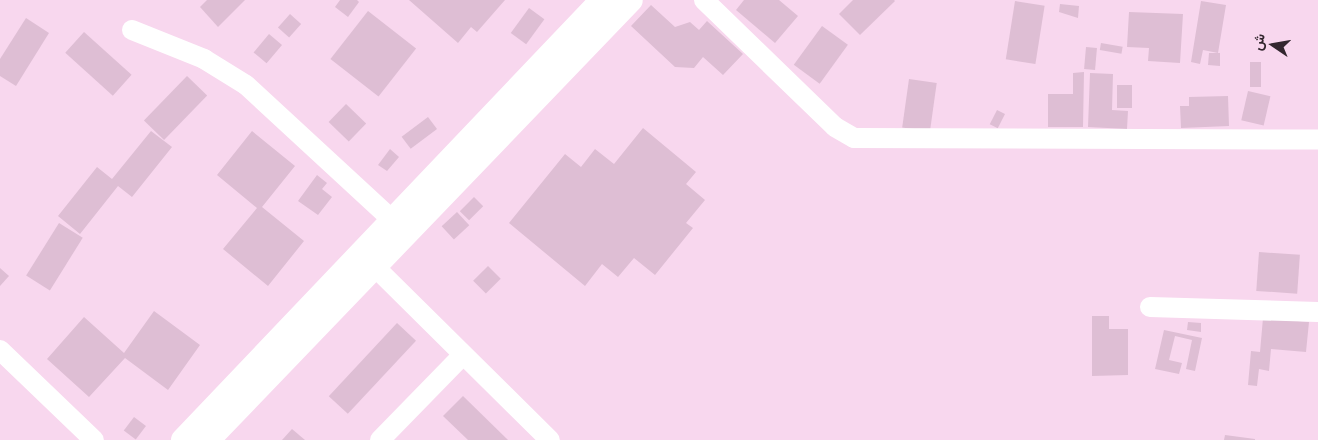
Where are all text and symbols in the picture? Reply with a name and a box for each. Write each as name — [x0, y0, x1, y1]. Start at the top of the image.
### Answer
north arrow — [1248, 20, 1298, 70]
text: ش — [1248, 32, 1268, 52]

